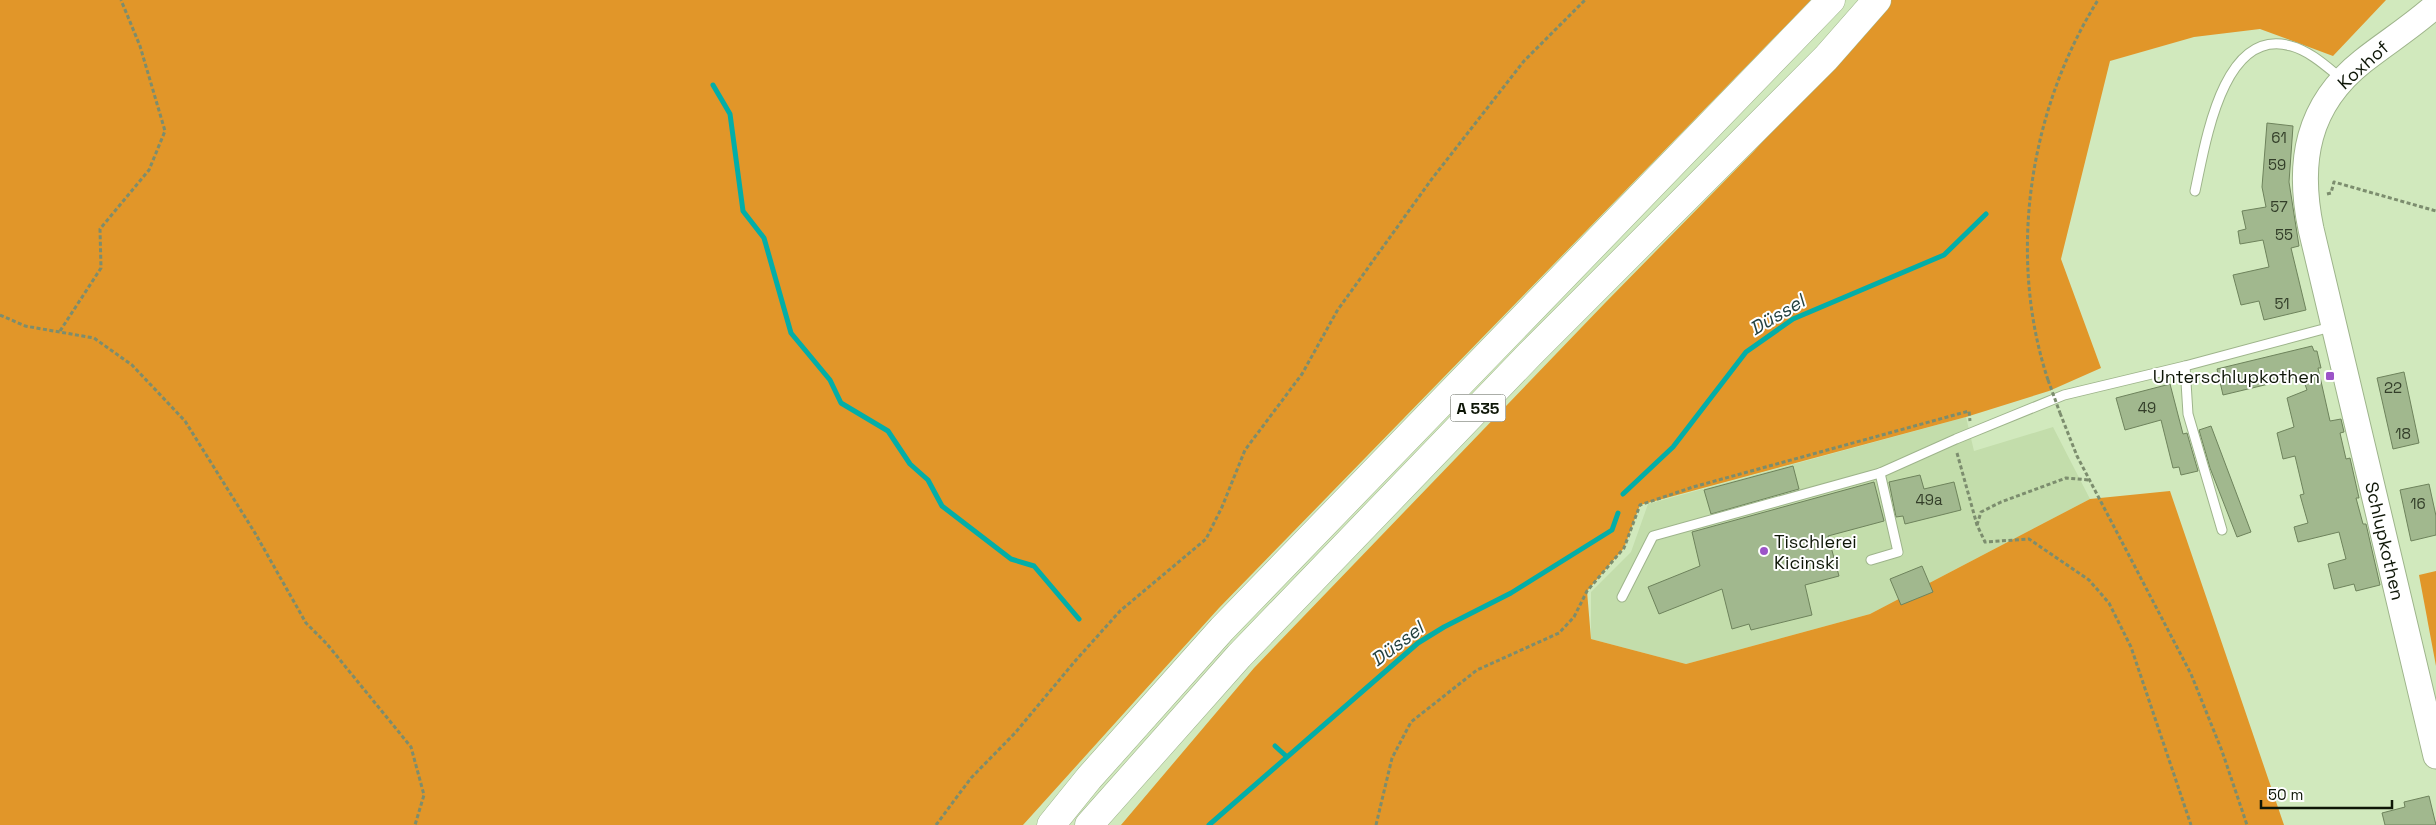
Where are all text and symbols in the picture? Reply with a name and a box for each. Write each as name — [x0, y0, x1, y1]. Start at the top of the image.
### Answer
street label: Koxhof — [2332, 36, 2394, 94]
house number: 61 — [2271, 128, 2287, 147]
house number: 59 — [2268, 155, 2286, 174]
house number: 57 — [2270, 197, 2288, 216]
house number: 55 — [2275, 225, 2293, 244]
water label: Düssel — [1745, 288, 1811, 341]
house number: 51 — [2274, 294, 2290, 313]
place label: Unterschlupkothen — [2153, 365, 2320, 388]
marker: Unterschlupkothen — [2324, 370, 2336, 382]
house number: 22 — [2384, 378, 2402, 397]
road number: A 535 — [1450, 394, 1506, 422]
house number: 49 — [2138, 398, 2156, 417]
house number: 18 — [2395, 424, 2411, 443]
street label: Schlupkothen — [2360, 480, 2410, 602]
house number: 49a — [1915, 490, 1943, 509]
house number: 16 — [2410, 494, 2426, 513]
place label: Tischlerei Kicinski — [1774, 530, 1857, 574]
marker: Tischlerei Kicinski — [1758, 545, 1770, 557]
water label: Düssel — [1365, 615, 1430, 672]
scale bar — [2261, 778, 2392, 810]
text: 50 m — [2268, 785, 2303, 804]

